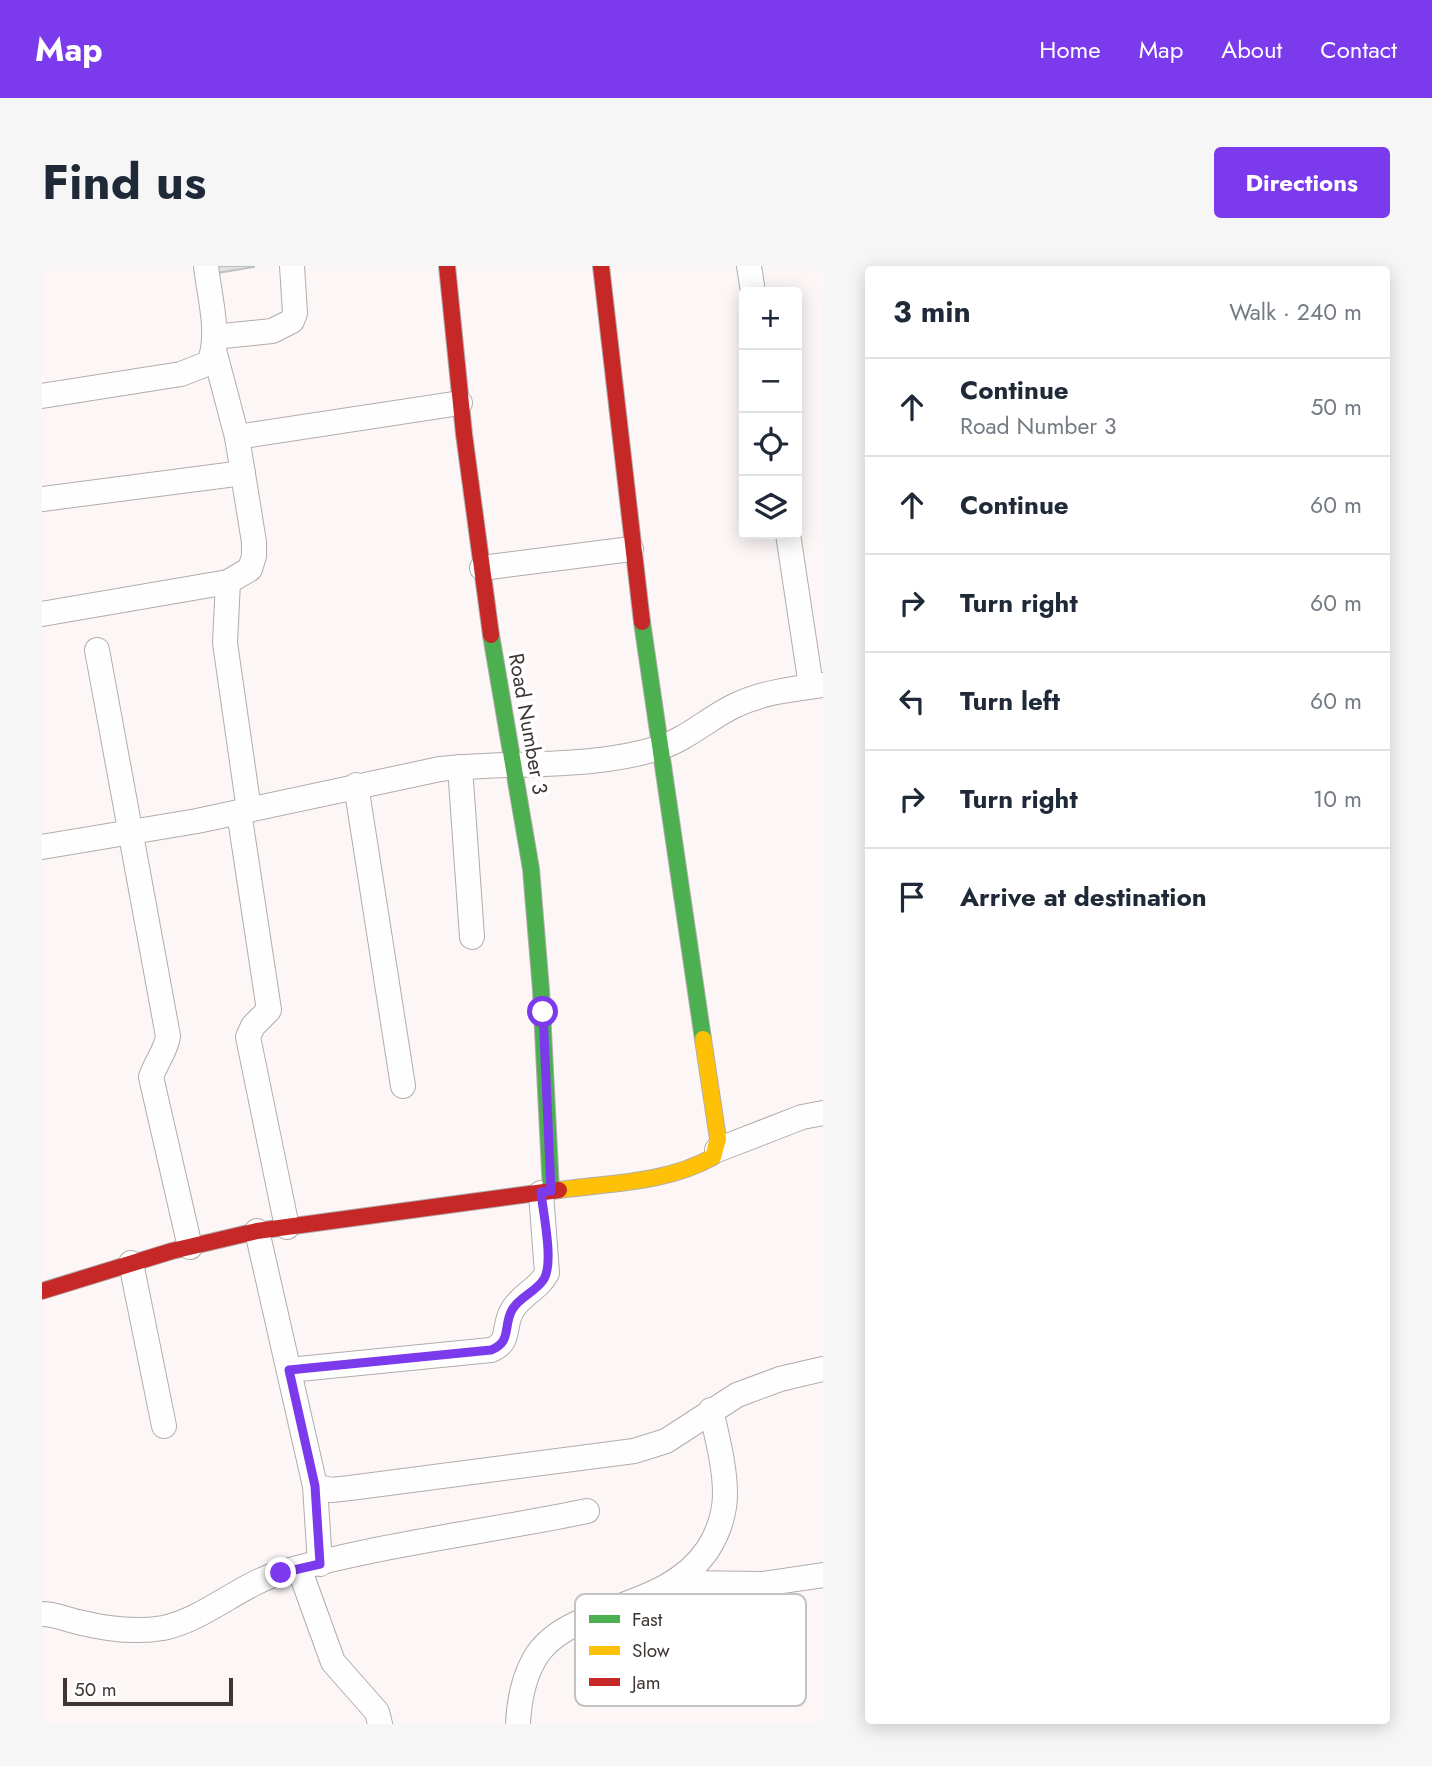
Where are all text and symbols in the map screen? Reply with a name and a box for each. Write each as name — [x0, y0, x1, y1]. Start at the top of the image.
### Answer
text: Map — [35, 26, 103, 73]
text: Home — [1039, 32, 1101, 67]
text: Map — [1139, 32, 1183, 67]
text: About — [1221, 32, 1282, 67]
text: Contact — [1320, 32, 1397, 67]
text: Find us — [42, 147, 206, 217]
button: Directions — [1214, 147, 1390, 218]
map controls — [739, 287, 802, 539]
button: + — [739, 287, 802, 350]
text: 3 min — [893, 290, 971, 333]
text: Walk · 240 m — [1229, 295, 1362, 329]
button: − — [739, 350, 802, 413]
text: Continue — [960, 371, 1069, 409]
icon: ahead — [893, 388, 931, 426]
text: 50 m — [1310, 390, 1362, 424]
text: Road Number 3 — [960, 409, 1117, 443]
button: locate — [739, 413, 802, 476]
button: layers — [739, 476, 802, 539]
icon: ahead — [893, 486, 931, 524]
text: Continue — [960, 486, 1069, 524]
text: 60 m — [1310, 488, 1362, 522]
icon: right — [893, 584, 931, 622]
text: Turn right — [960, 584, 1078, 622]
text: 60 m — [1310, 586, 1362, 620]
street label: Road Number 3 — [501, 651, 555, 797]
icon: left — [893, 682, 931, 720]
text: Turn left — [960, 682, 1060, 720]
text: 60 m — [1310, 684, 1362, 718]
icon: right — [893, 780, 931, 818]
text: Turn right — [960, 780, 1078, 818]
text: 10 m — [1313, 782, 1362, 816]
icon: arrive — [893, 878, 931, 916]
text: Arrive at destination — [960, 878, 1207, 916]
route start — [527, 996, 558, 1027]
route end — [265, 1557, 296, 1588]
legend — [575, 1594, 806, 1706]
text: Fast — [632, 1606, 663, 1633]
text: Slow — [632, 1637, 670, 1664]
text: Jam — [629, 1669, 661, 1696]
scale bar — [63, 1675, 233, 1707]
text: 50 m — [74, 1676, 117, 1703]

